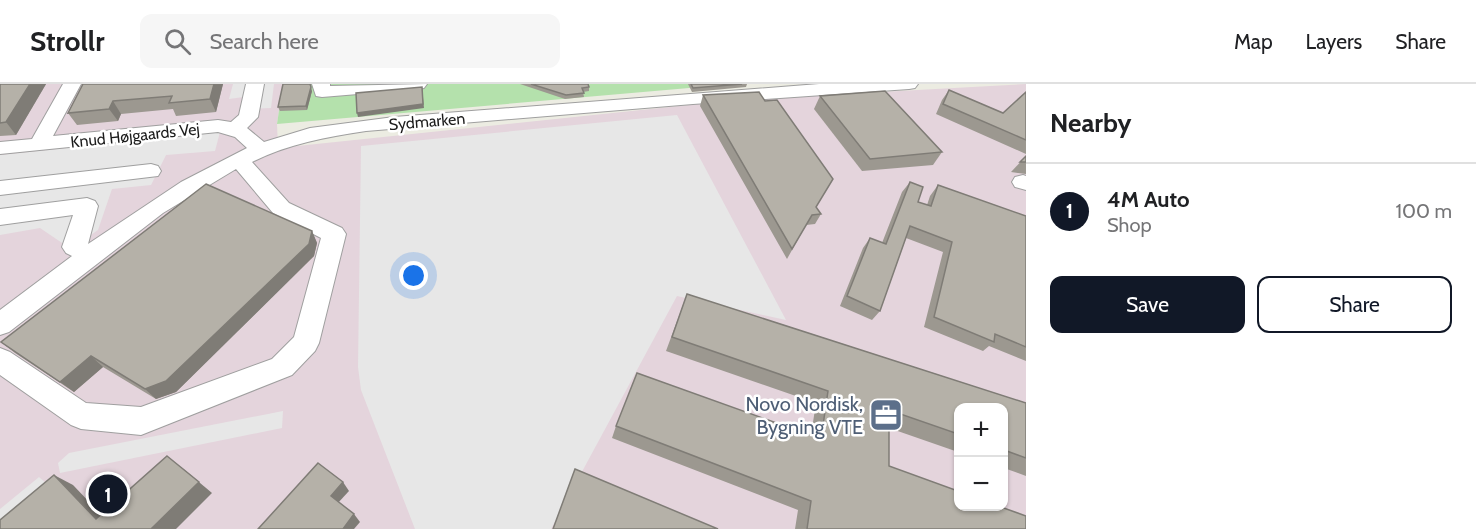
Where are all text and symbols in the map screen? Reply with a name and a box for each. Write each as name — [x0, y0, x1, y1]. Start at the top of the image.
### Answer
search box — [140, 14, 560, 68]
text: Strollr — [30, 24, 104, 58]
icon: search — [161, 25, 194, 58]
text: Search here — [209, 28, 319, 55]
text: Map — [1234, 29, 1273, 54]
text: Layers — [1306, 29, 1362, 54]
text: Share — [1395, 29, 1446, 54]
text: Nearby — [1050, 107, 1131, 139]
street label: Sydmarken — [388, 109, 466, 134]
street label: Knud Højgaards Vej — [70, 119, 201, 152]
text: 4M Auto — [1107, 186, 1190, 213]
text: 1 — [1066, 199, 1073, 223]
text: 100 m — [1396, 199, 1452, 223]
text: Shop — [1107, 213, 1152, 237]
your location — [399, 261, 428, 290]
button: Save — [1050, 276, 1245, 333]
button: Share — [1257, 276, 1452, 333]
place label: Novo Nordisk, Bygning VTE — [745, 392, 863, 439]
office icon: Novo Nordisk, Bygning VTE — [868, 397, 904, 433]
map controls — [954, 403, 1008, 511]
button: + — [954, 403, 1008, 457]
button: − — [954, 457, 1008, 511]
pin: 1 — [88, 472, 128, 516]

